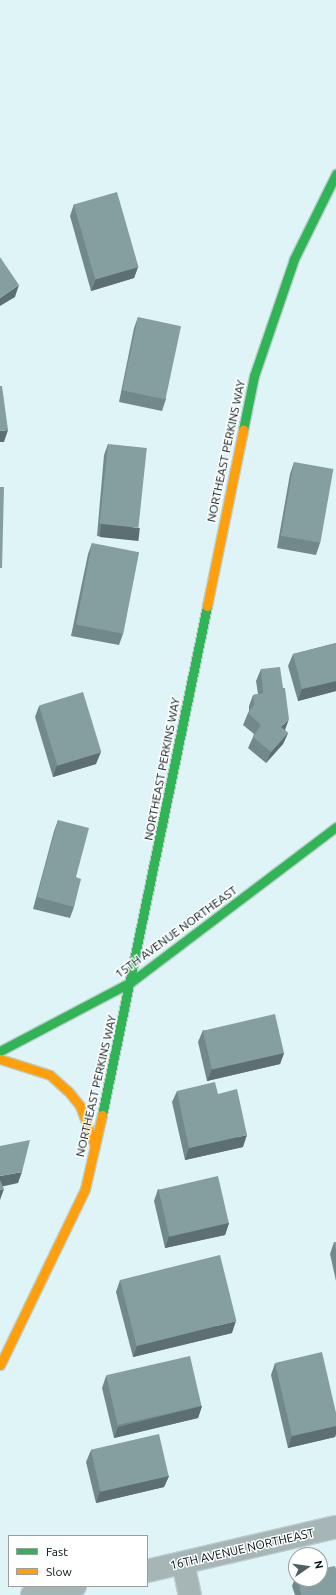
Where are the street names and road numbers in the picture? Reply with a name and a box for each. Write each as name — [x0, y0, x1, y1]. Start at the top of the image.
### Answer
street label: NORTHEAST PERKINS WAY — [204, 378, 248, 524]
street label: NORTHEAST PERKINS WAY — [141, 696, 183, 842]
street label: 15TH AVENUE NORTHEAST — [112, 883, 240, 981]
street label: NORTHEAST PERKINS WAY — [73, 1014, 119, 1158]
street label: 16TH AVENUE NORTHEAST — [169, 1525, 315, 1573]

